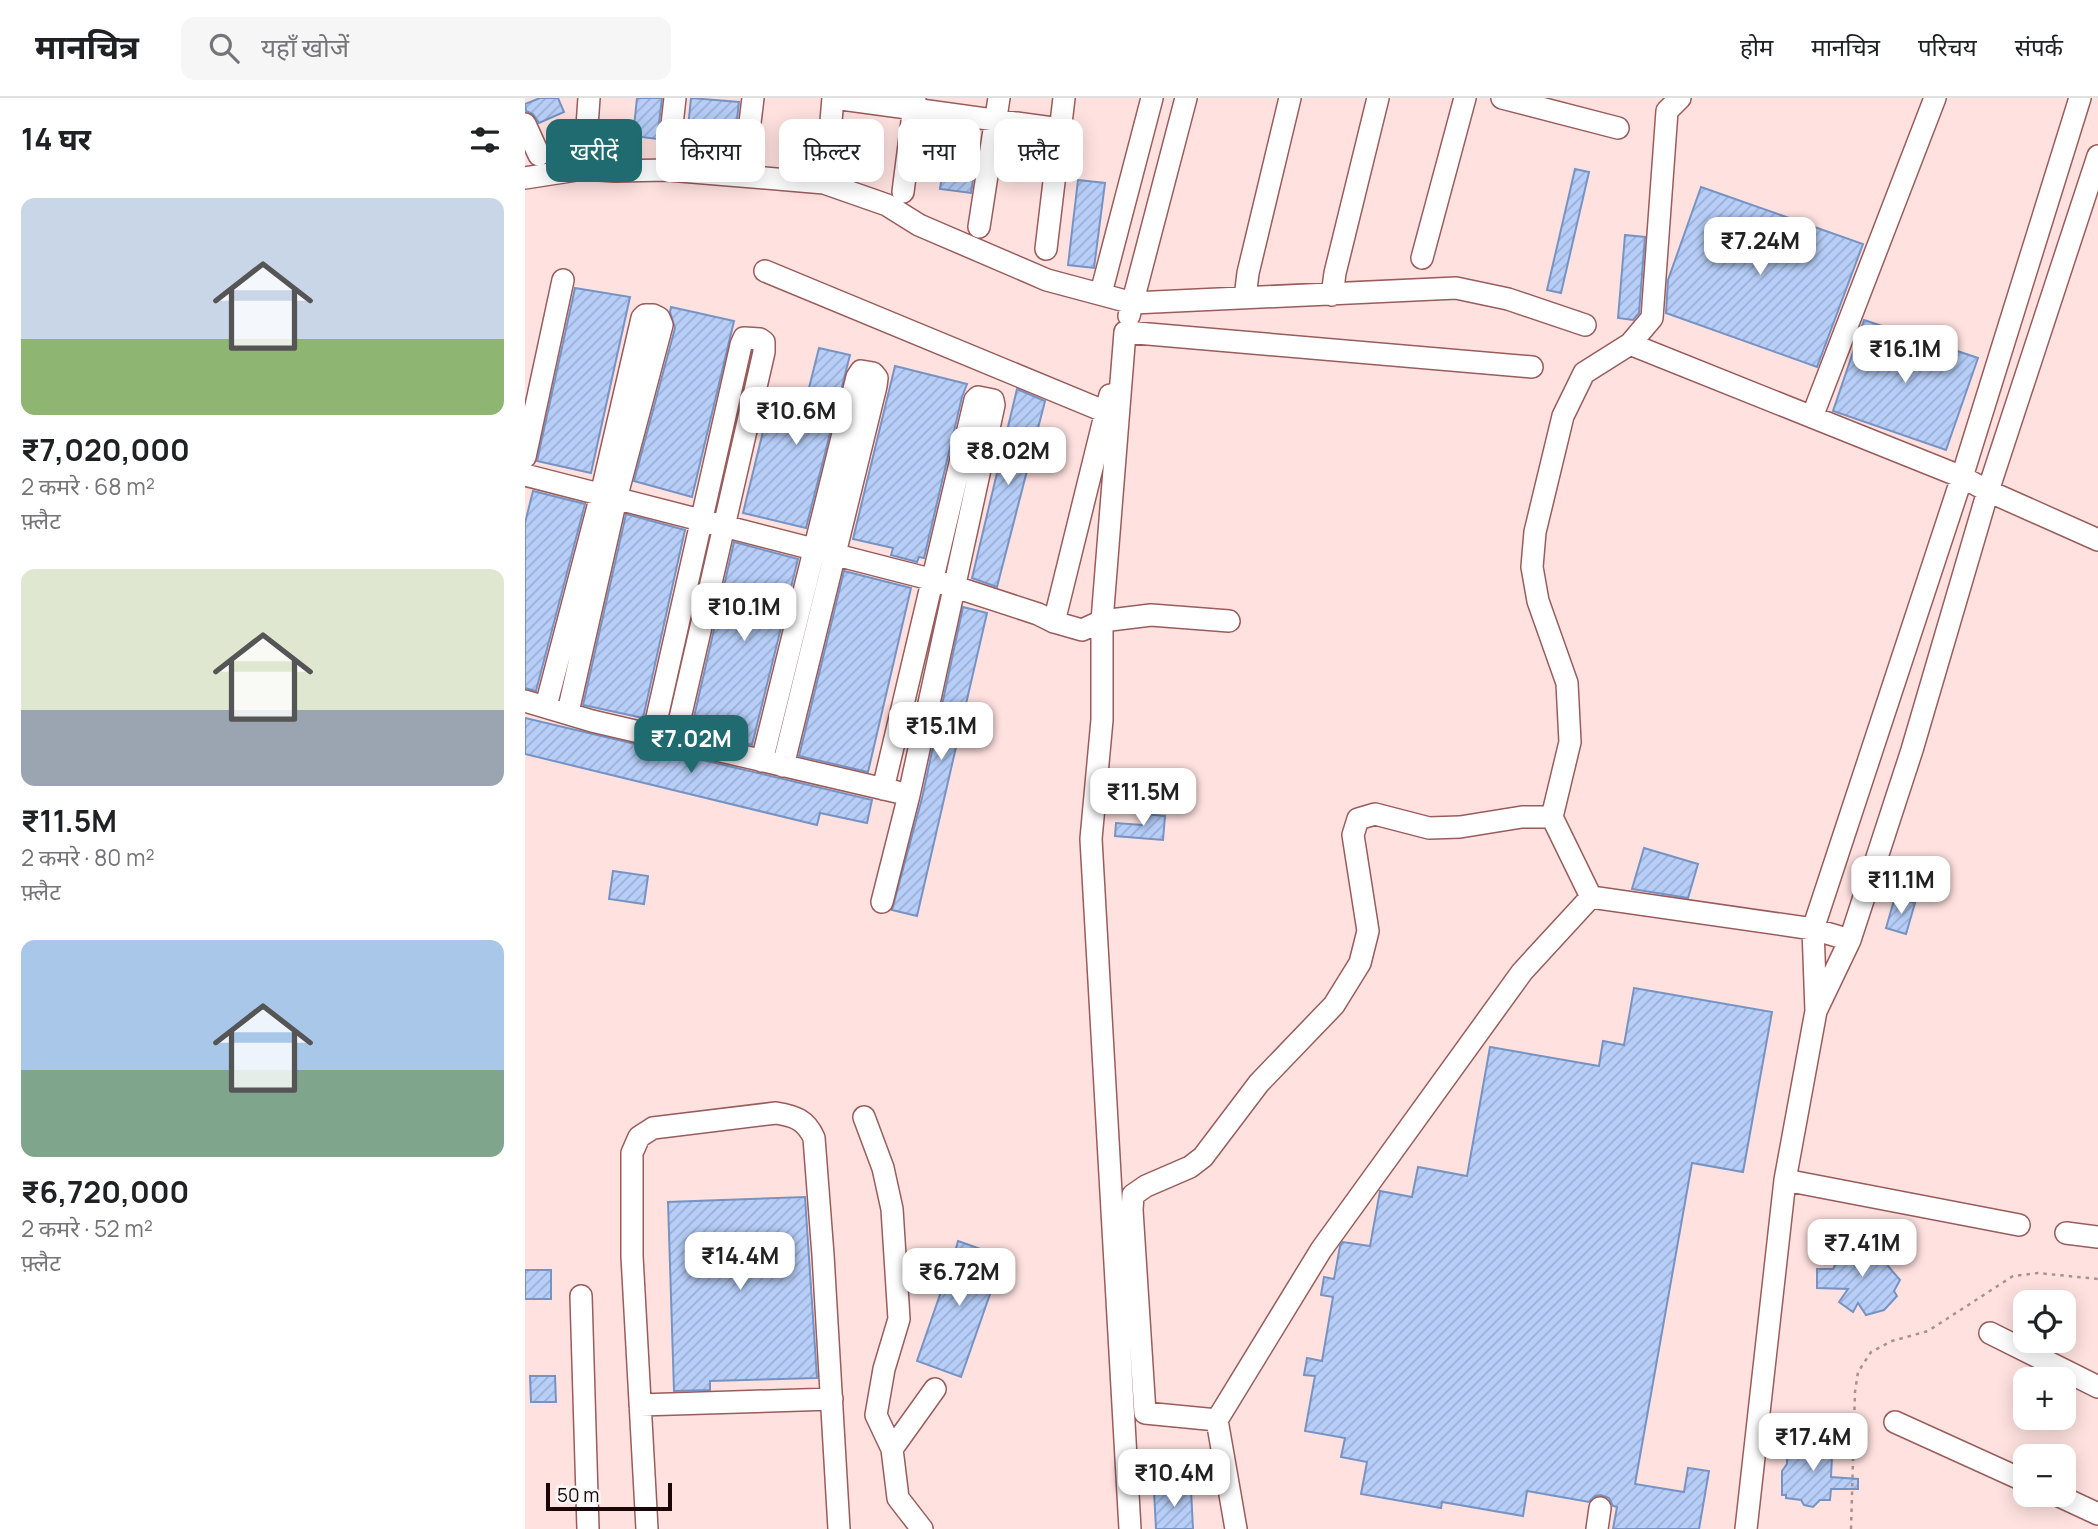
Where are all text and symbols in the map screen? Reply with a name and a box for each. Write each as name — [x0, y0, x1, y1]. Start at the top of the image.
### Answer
search box — [181, 17, 671, 80]
text: मानचित्र — [35, 24, 139, 69]
icon: search — [205, 29, 243, 67]
text: यहाँ खोजें — [261, 29, 349, 65]
text: होम — [1740, 30, 1773, 63]
text: मानचित्र — [1811, 30, 1880, 63]
text: परिचय — [1918, 30, 1977, 63]
text: संपर्क — [2015, 30, 2063, 63]
text: 14 घर — [21, 118, 91, 159]
chip: खरीदें — [546, 119, 642, 182]
chip: किराया — [656, 119, 765, 182]
chip: फ़िल्टर — [779, 119, 884, 182]
chip: नया — [898, 119, 980, 182]
chip: फ़्लैट — [994, 119, 1083, 182]
icon: filters — [466, 121, 504, 159]
pin: ₹7.24M — [1703, 218, 1817, 277]
text: ₹7.24M — [1720, 224, 1800, 256]
icon: home — [200, 243, 326, 369]
pin: ₹16.1M — [1848, 326, 1962, 385]
text: ₹16.1M — [1869, 332, 1941, 364]
pin: ₹10.6M — [739, 388, 853, 447]
text: ₹10.6M — [756, 394, 836, 426]
pin: ₹8.02M — [951, 428, 1065, 487]
text: ₹7,020,000 — [21, 429, 190, 470]
text: ₹8.02M — [966, 434, 1050, 466]
text: 2 कमरे · 68 m² — [21, 470, 155, 502]
text: फ़्लैट — [21, 504, 61, 536]
pin: ₹10.1M — [687, 584, 801, 643]
text: ₹10.1M — [707, 590, 781, 622]
icon: home — [200, 614, 326, 740]
pin: ₹15.1M — [884, 702, 998, 762]
text: ₹15.1M — [905, 709, 977, 741]
pin: ₹7.02M — [634, 716, 748, 775]
text: ₹7.02M — [650, 722, 732, 754]
pin: ₹11.5M — [1086, 768, 1200, 828]
text: ₹11.5M — [1106, 775, 1180, 807]
text: ₹11.5M — [21, 800, 117, 841]
text: 2 कमरे · 80 m² — [21, 841, 155, 873]
pin: ₹11.1M — [1844, 856, 1958, 916]
text: ₹11.1M — [1867, 863, 1935, 895]
text: फ़्लैट — [21, 875, 61, 907]
icon: home — [200, 985, 326, 1111]
text: ₹6,720,000 — [21, 1171, 189, 1212]
text: 2 कमरे · 52 m² — [21, 1212, 153, 1244]
pin: ₹7.41M — [1805, 1220, 1919, 1279]
text: ₹7.41M — [1824, 1226, 1900, 1258]
pin: ₹14.4M — [683, 1232, 797, 1292]
text: ₹14.4M — [701, 1239, 779, 1271]
text: फ़्लैट — [21, 1246, 61, 1278]
pin: ₹6.72M — [902, 1248, 1016, 1308]
text: ₹6.72M — [918, 1255, 1000, 1287]
map controls — [2013, 1290, 2076, 1507]
button: locate — [2013, 1290, 2076, 1353]
button: + — [2013, 1367, 2076, 1430]
pin: ₹17.4M — [1756, 1414, 1870, 1473]
text: ₹17.4M — [1775, 1420, 1851, 1452]
button: − — [2013, 1444, 2076, 1507]
pin: ₹10.4M — [1117, 1450, 1231, 1509]
text: ₹10.4M — [1134, 1456, 1214, 1488]
scale bar — [546, 1480, 672, 1512]
text: 50 m — [557, 1482, 599, 1508]

